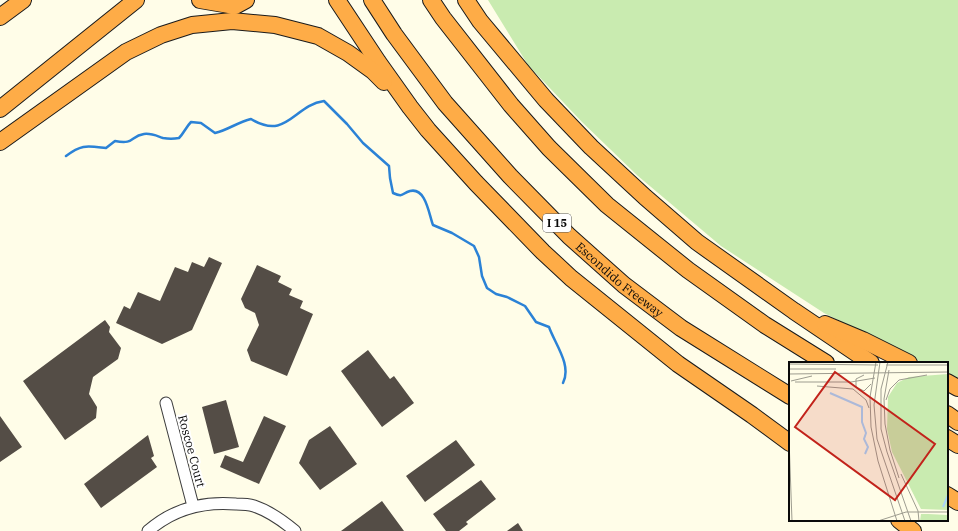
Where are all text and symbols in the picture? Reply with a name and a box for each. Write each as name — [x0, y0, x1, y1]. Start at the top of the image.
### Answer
road number: I 15 — [543, 214, 571, 232]
street label: Escondido Freeway — [573, 238, 667, 320]
inset map — [789, 362, 948, 521]
street label: Roscoe Court — [175, 413, 209, 489]

